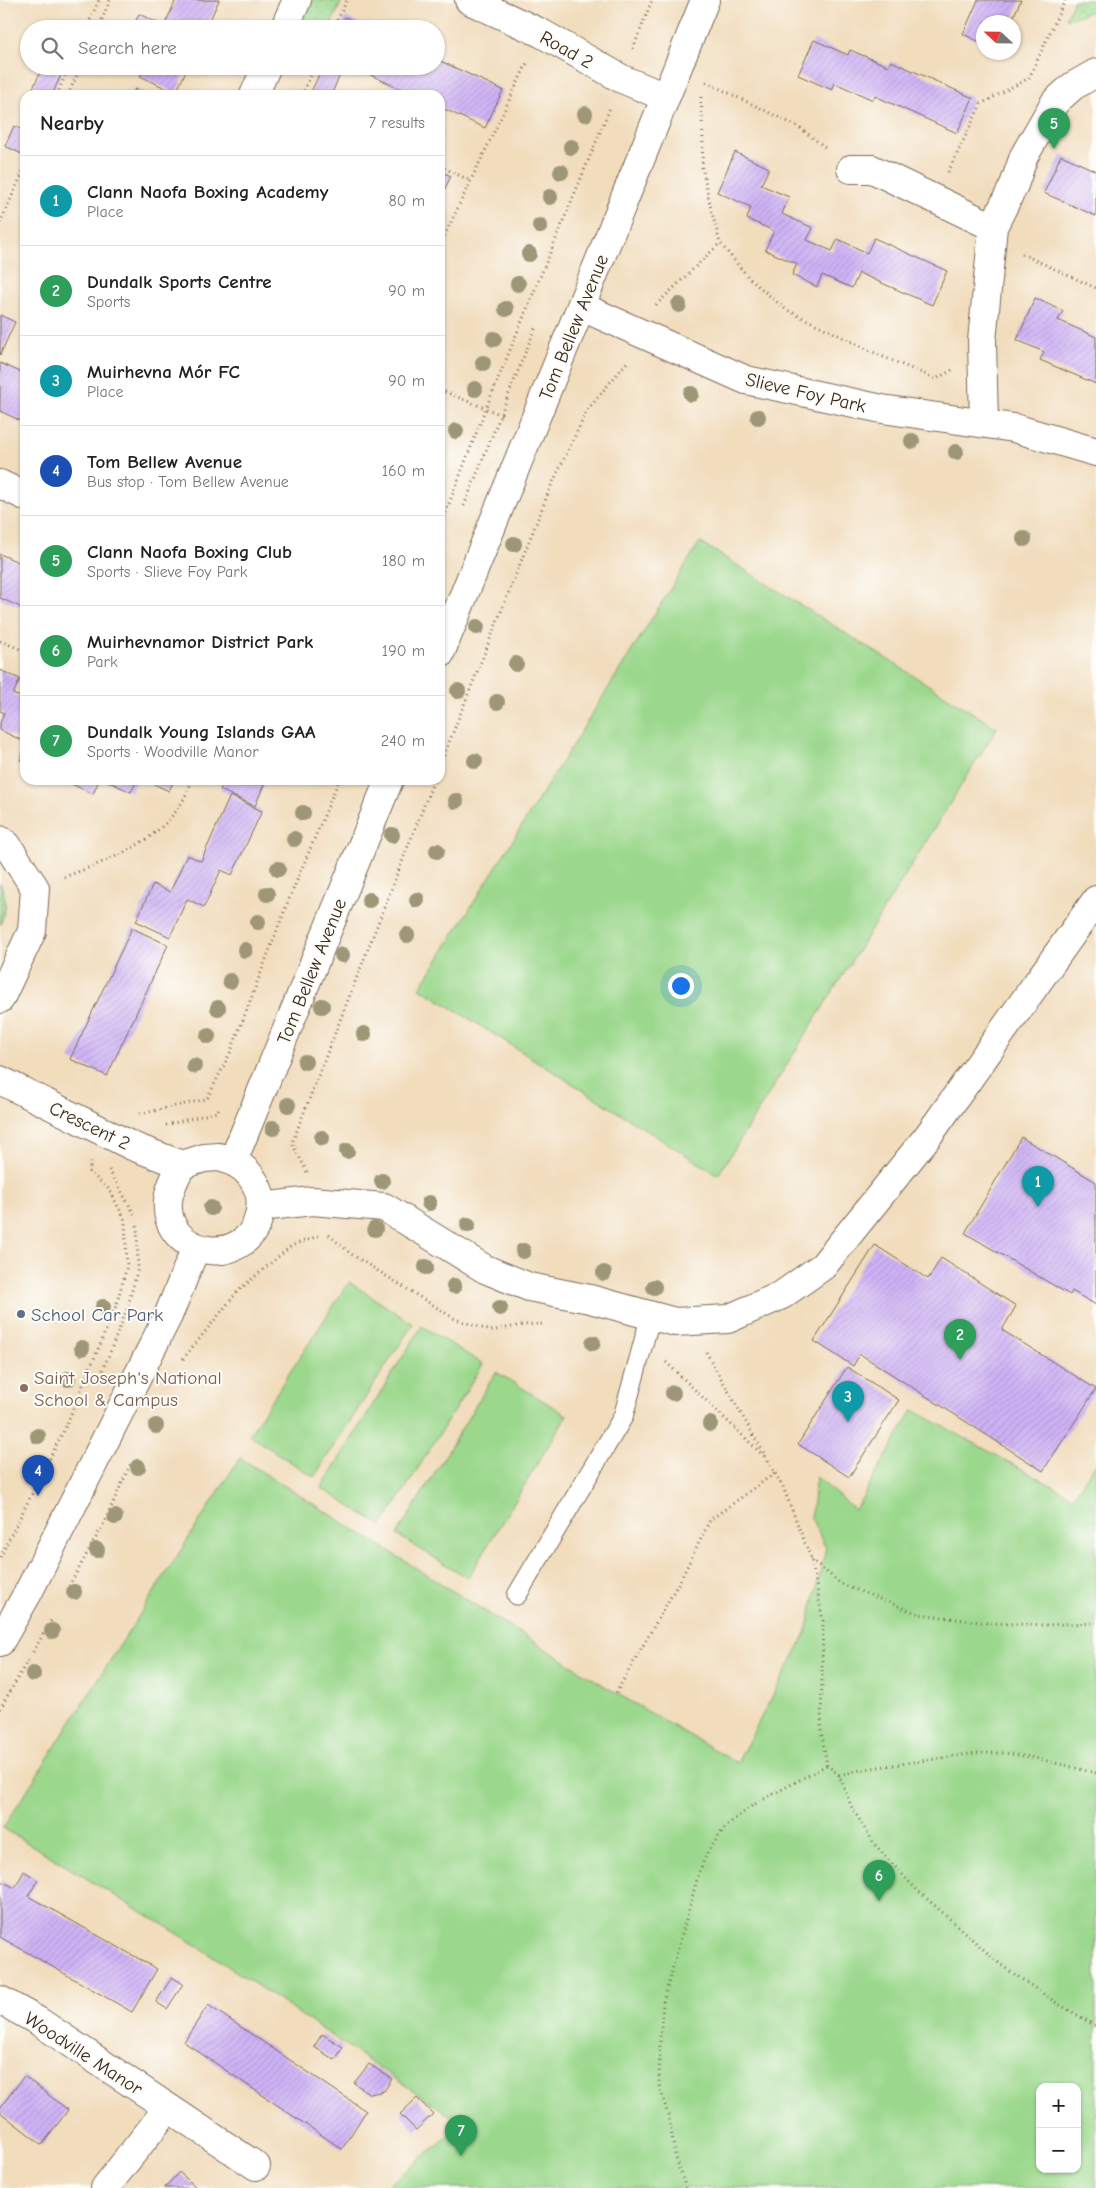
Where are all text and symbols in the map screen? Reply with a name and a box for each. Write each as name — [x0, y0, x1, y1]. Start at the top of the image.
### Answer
north arrow — [976, 15, 1021, 60]
search box — [20, 20, 445, 75]
street label: Road 2 — [536, 26, 597, 73]
icon: search — [38, 34, 66, 62]
text: Search here — [78, 37, 177, 59]
pin: 5 — [1038, 108, 1070, 149]
text: Nearby — [40, 111, 104, 135]
text: 7 results — [368, 114, 425, 132]
text: Clann Naofa Boxing Academy — [87, 181, 328, 203]
text: 1 — [53, 192, 59, 210]
text: 80 m — [388, 192, 425, 210]
text: Place — [87, 203, 123, 221]
street label: Tom Bellew Avenue — [535, 251, 613, 403]
text: Dundalk Sports Centre — [87, 271, 272, 293]
text: 2 — [52, 282, 60, 300]
text: 90 m — [388, 282, 425, 300]
text: Sports — [87, 293, 130, 311]
text: Muirhevna Mór FC — [87, 361, 240, 383]
street label: Slieve Foy Park — [743, 368, 869, 418]
text: 3 — [52, 372, 60, 390]
text: 90 m — [388, 372, 425, 390]
text: Place — [87, 383, 123, 401]
text: Tom Bellew Avenue — [87, 451, 242, 473]
text: 4 — [52, 462, 60, 480]
text: 160 m — [382, 462, 425, 480]
text: Bus stop · Tom Bellew Avenue — [87, 473, 289, 491]
text: Clann Naofa Boxing Club — [87, 541, 292, 563]
text: 5 — [52, 552, 60, 570]
text: 180 m — [382, 552, 425, 570]
text: Sports · Slieve Foy Park — [87, 563, 247, 581]
text: Muirhevnamor District Park — [87, 631, 313, 653]
text: 6 — [52, 642, 60, 660]
text: 190 m — [382, 642, 425, 660]
text: Park — [87, 653, 118, 671]
text: Dundalk Young Islands GAA — [87, 721, 316, 743]
text: 7 — [52, 732, 60, 750]
text: 240 m — [381, 732, 425, 750]
text: Sports · Woodville Manor — [87, 743, 259, 761]
street label: Tom Bellew Avenue — [273, 895, 351, 1047]
your location — [668, 973, 694, 999]
street label: Crescent 2 — [46, 1097, 134, 1155]
pin: 1 — [1022, 1166, 1054, 1207]
place label: School Car Park — [31, 1304, 164, 1326]
marker: School Car Park — [15, 1308, 27, 1320]
pin: 2 — [944, 1319, 976, 1360]
place label: Saint Joseph's National School & Campus — [34, 1367, 222, 1411]
pin: 3 — [832, 1381, 864, 1422]
marker: Saint Joseph's National School & Campus — [18, 1382, 30, 1394]
pin: 4 — [22, 1455, 54, 1496]
pin: 6 — [863, 1860, 895, 1901]
street label: Woodville Manor — [20, 2008, 147, 2100]
map controls — [1036, 2083, 1081, 2173]
button: + — [1036, 2083, 1081, 2128]
pin: 7 — [445, 2115, 477, 2156]
button: − — [1036, 2128, 1081, 2173]

